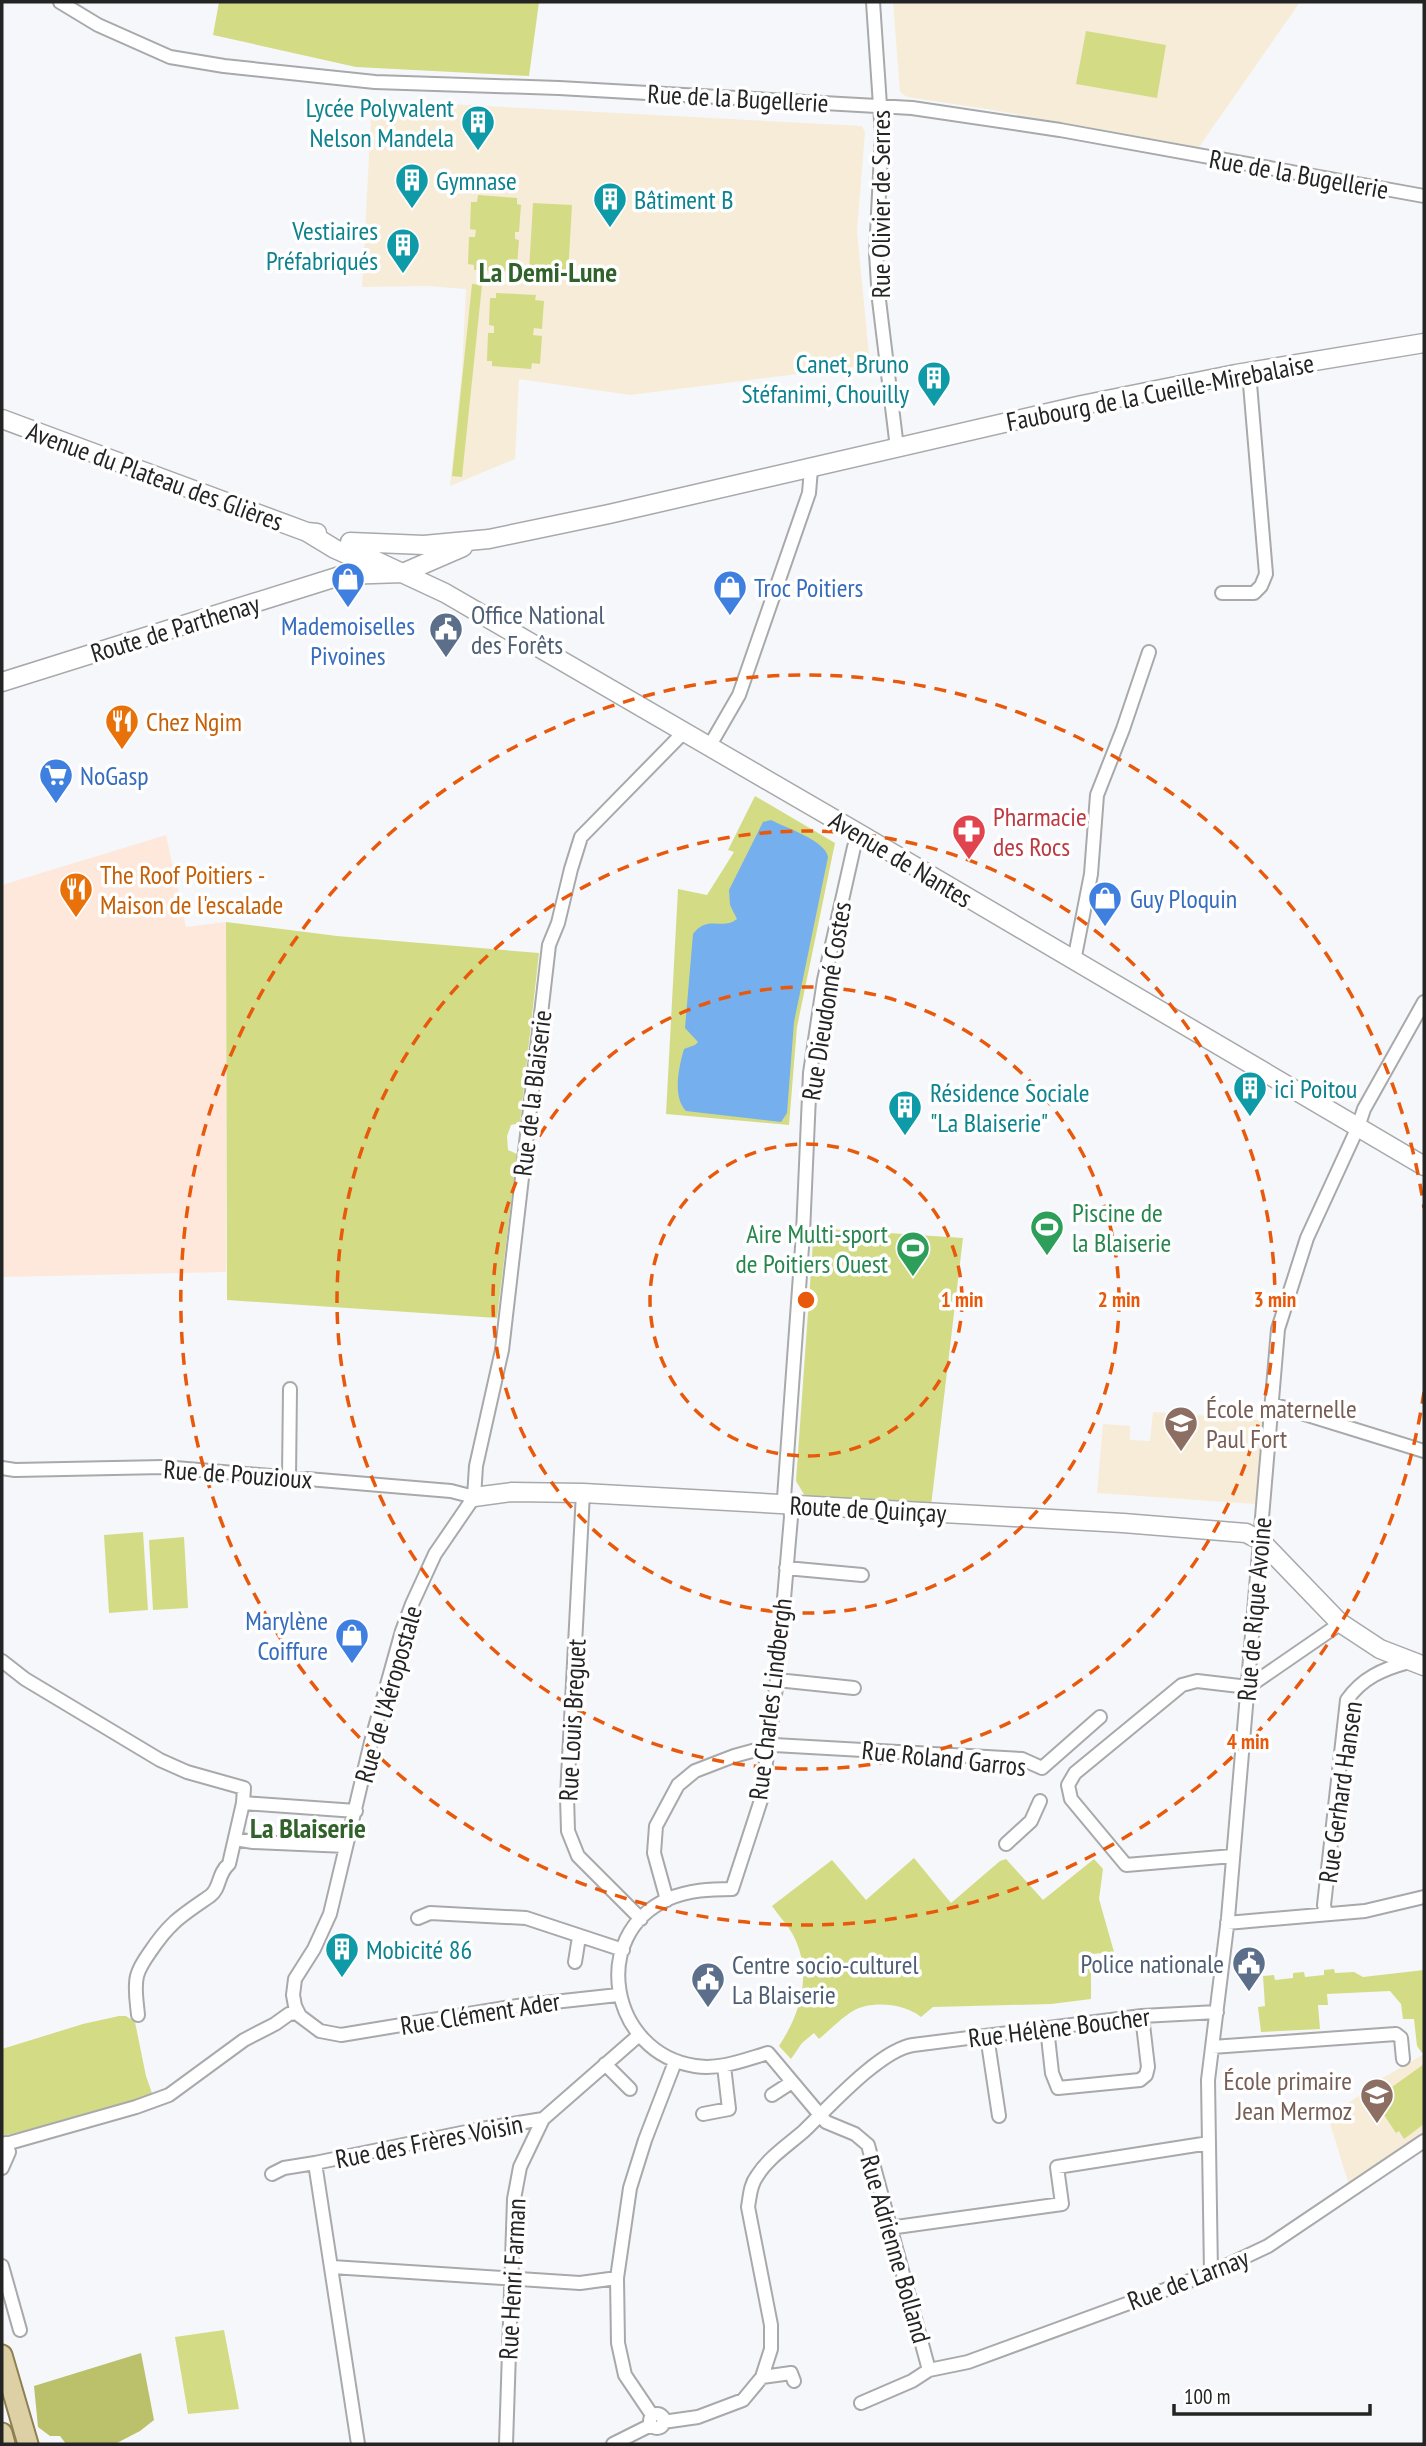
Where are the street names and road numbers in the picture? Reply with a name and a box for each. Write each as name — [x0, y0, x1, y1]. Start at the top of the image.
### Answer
street label: Rue de la Bugellerie — [647, 77, 829, 119]
street label: Rue Olivier de Serres — [864, 110, 897, 298]
street label: Rue de la Bugellerie — [1207, 142, 1391, 206]
street label: Faubourg de la Cueille-Mirebalaise — [1003, 346, 1317, 438]
street label: Avenue du Plateau des Glières — [22, 414, 288, 538]
street label: Route de Parthenay — [87, 587, 264, 669]
street label: Avenue de Nantes — [823, 803, 979, 915]
street label: Rue Dieudonné Costes — [794, 899, 858, 1103]
street label: Rue de la Blaiserie — [505, 1008, 559, 1178]
street label: Rue de Pouzioux — [162, 1452, 314, 1496]
street label: Route de Quinçay — [789, 1488, 947, 1530]
street label: Rue de Rique Avoine — [1230, 1516, 1278, 1702]
street label: Rue Charles Lindbergh — [741, 1596, 799, 1802]
street label: Rue de l'Aéropostale — [347, 1602, 429, 1786]
street label: Rue Louis Breguet — [551, 1638, 593, 1802]
street label: Rue Gerhard Hansen — [1311, 1699, 1369, 1885]
street label: Rue Roland Garros — [860, 1733, 1028, 1783]
street label: Rue Clément Ader — [398, 1984, 562, 2042]
street label: Rue Hélène Boucher — [966, 2000, 1152, 2054]
street label: Rue des Frères Voisin — [333, 2107, 525, 2175]
street label: Rue Adrienne Bolland — [853, 2151, 939, 2347]
street label: Rue Henri Farman — [491, 2198, 533, 2360]
street label: Rue de Larnay — [1123, 2241, 1253, 2317]

